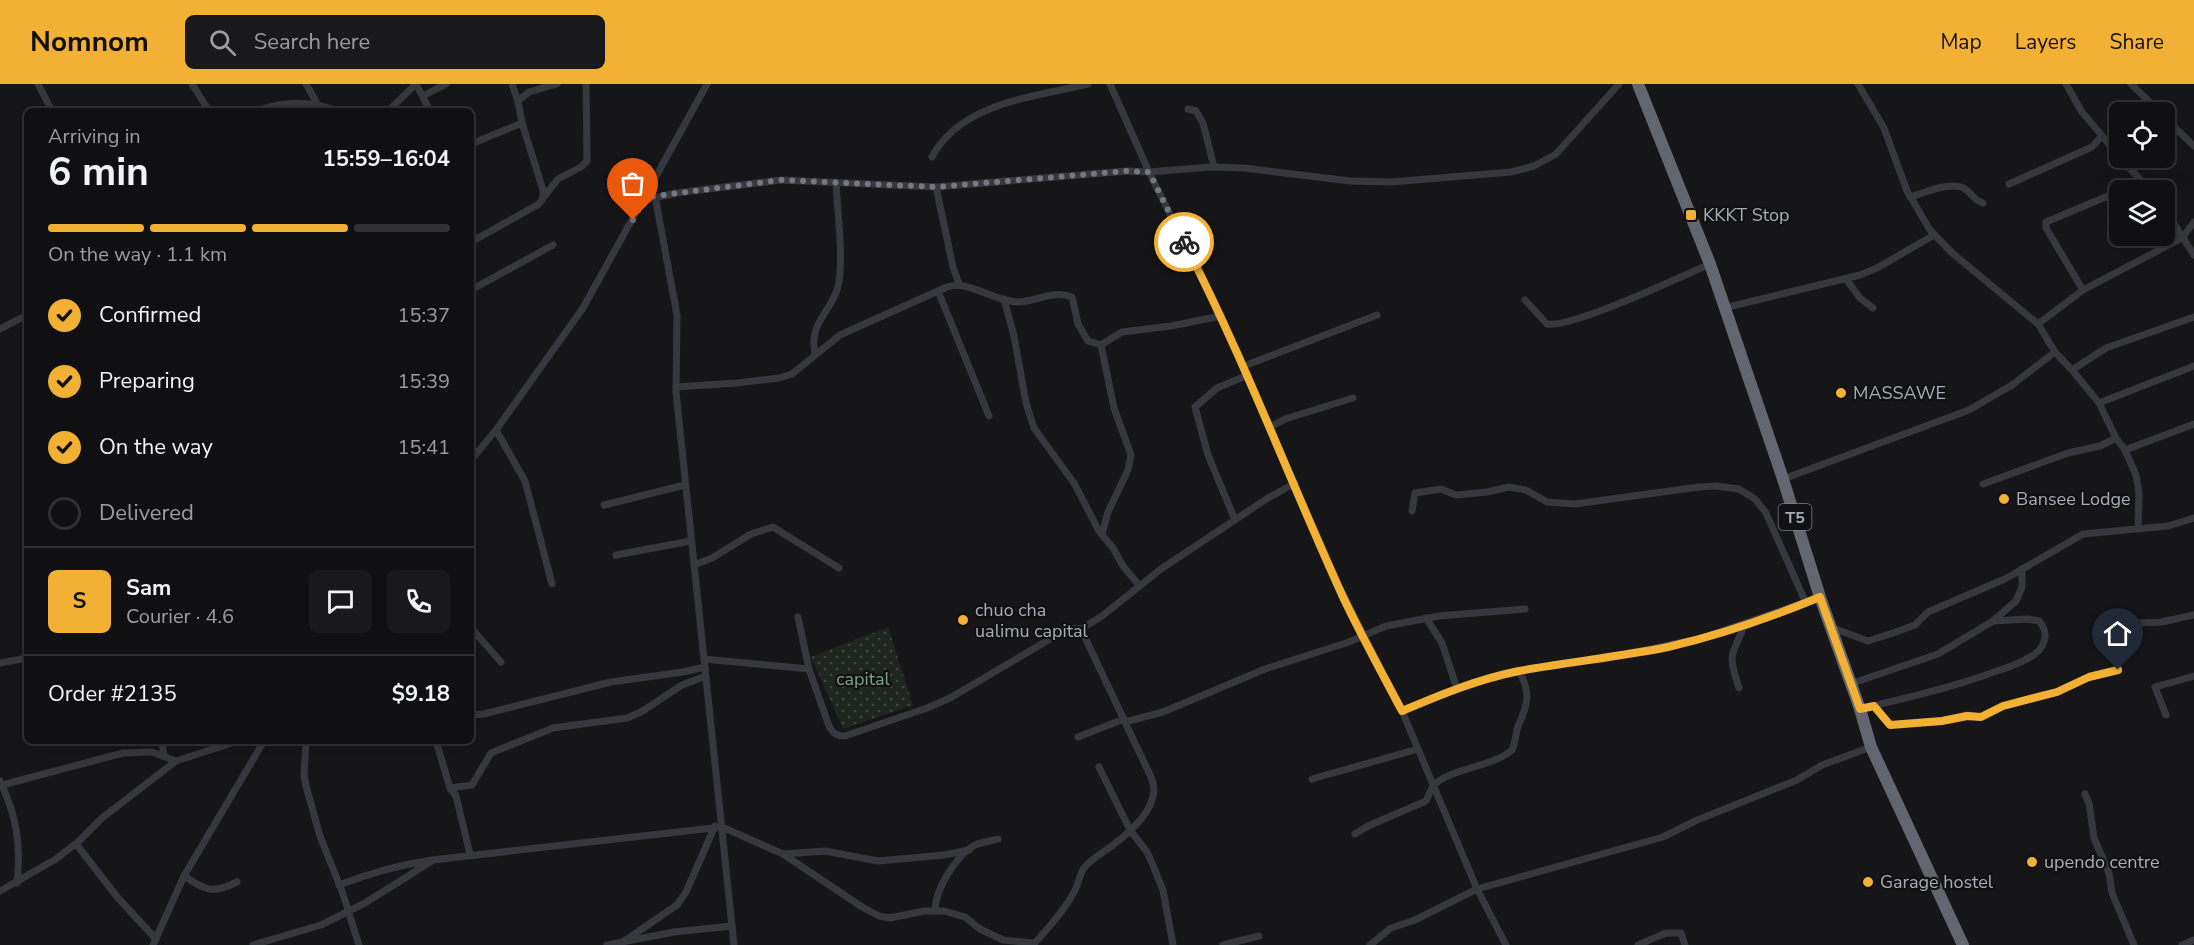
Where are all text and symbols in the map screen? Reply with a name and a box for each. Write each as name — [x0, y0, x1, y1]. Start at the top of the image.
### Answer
search box — [185, 15, 605, 69]
text: Nomnom — [30, 23, 149, 61]
icon: search — [206, 26, 239, 59]
text: Search here — [254, 27, 370, 57]
text: Map — [1940, 28, 1982, 56]
text: Layers — [2015, 28, 2076, 56]
text: Share — [2109, 28, 2164, 56]
map controls — [2109, 102, 2175, 246]
button: locate — [2109, 102, 2175, 168]
text: Arriving in — [48, 123, 141, 150]
text: 15:59–16:04 — [322, 144, 450, 174]
text: 6 min — [48, 146, 149, 199]
pin — [607, 158, 658, 220]
icon: bag — [616, 167, 649, 200]
button: layers — [2109, 180, 2175, 246]
place label: KKKT Stop — [1703, 203, 1789, 227]
marker: KKKT Stop — [1684, 208, 1698, 222]
courier — [1154, 212, 1214, 272]
icon: bike — [1168, 226, 1201, 259]
text: On the way · 1.1 km — [48, 241, 227, 268]
icon: check — [48, 299, 81, 332]
text: Confirmed — [99, 300, 201, 330]
text: 15:37 — [397, 302, 450, 329]
icon: check — [48, 365, 81, 398]
text: Preparing — [99, 366, 195, 396]
text: 15:39 — [397, 368, 450, 395]
place label: MASSAWE — [1853, 381, 1946, 405]
marker: MASSAWE — [1834, 386, 1848, 400]
icon: check — [48, 431, 81, 464]
text: On the way — [99, 432, 213, 462]
text: 15:41 — [397, 434, 450, 461]
place label: Bansee Lodge — [2016, 487, 2131, 511]
marker: Bansee Lodge — [1997, 492, 2011, 506]
text: Delivered — [99, 498, 194, 528]
road number: T5 — [1778, 504, 1812, 530]
button: chat — [309, 570, 372, 633]
button: phone — [387, 570, 450, 633]
text: Sam — [126, 573, 171, 603]
text: S — [73, 586, 86, 616]
place label: chuo cha ualimu capital — [975, 598, 1089, 643]
text: Courier · 4.6 — [126, 603, 234, 630]
pin — [2092, 608, 2143, 670]
marker: chuo cha ualimu capital — [956, 613, 970, 627]
icon: home — [2101, 617, 2134, 650]
park label: capital — [836, 667, 890, 691]
text: Order #2135 — [48, 679, 177, 709]
text: $9.18 — [392, 679, 450, 709]
place label: upendo centre — [2044, 850, 2160, 874]
marker: upendo centre — [2025, 855, 2039, 869]
place label: Garage hostel — [1880, 870, 1994, 894]
marker: Garage hostel — [1861, 875, 1875, 889]

